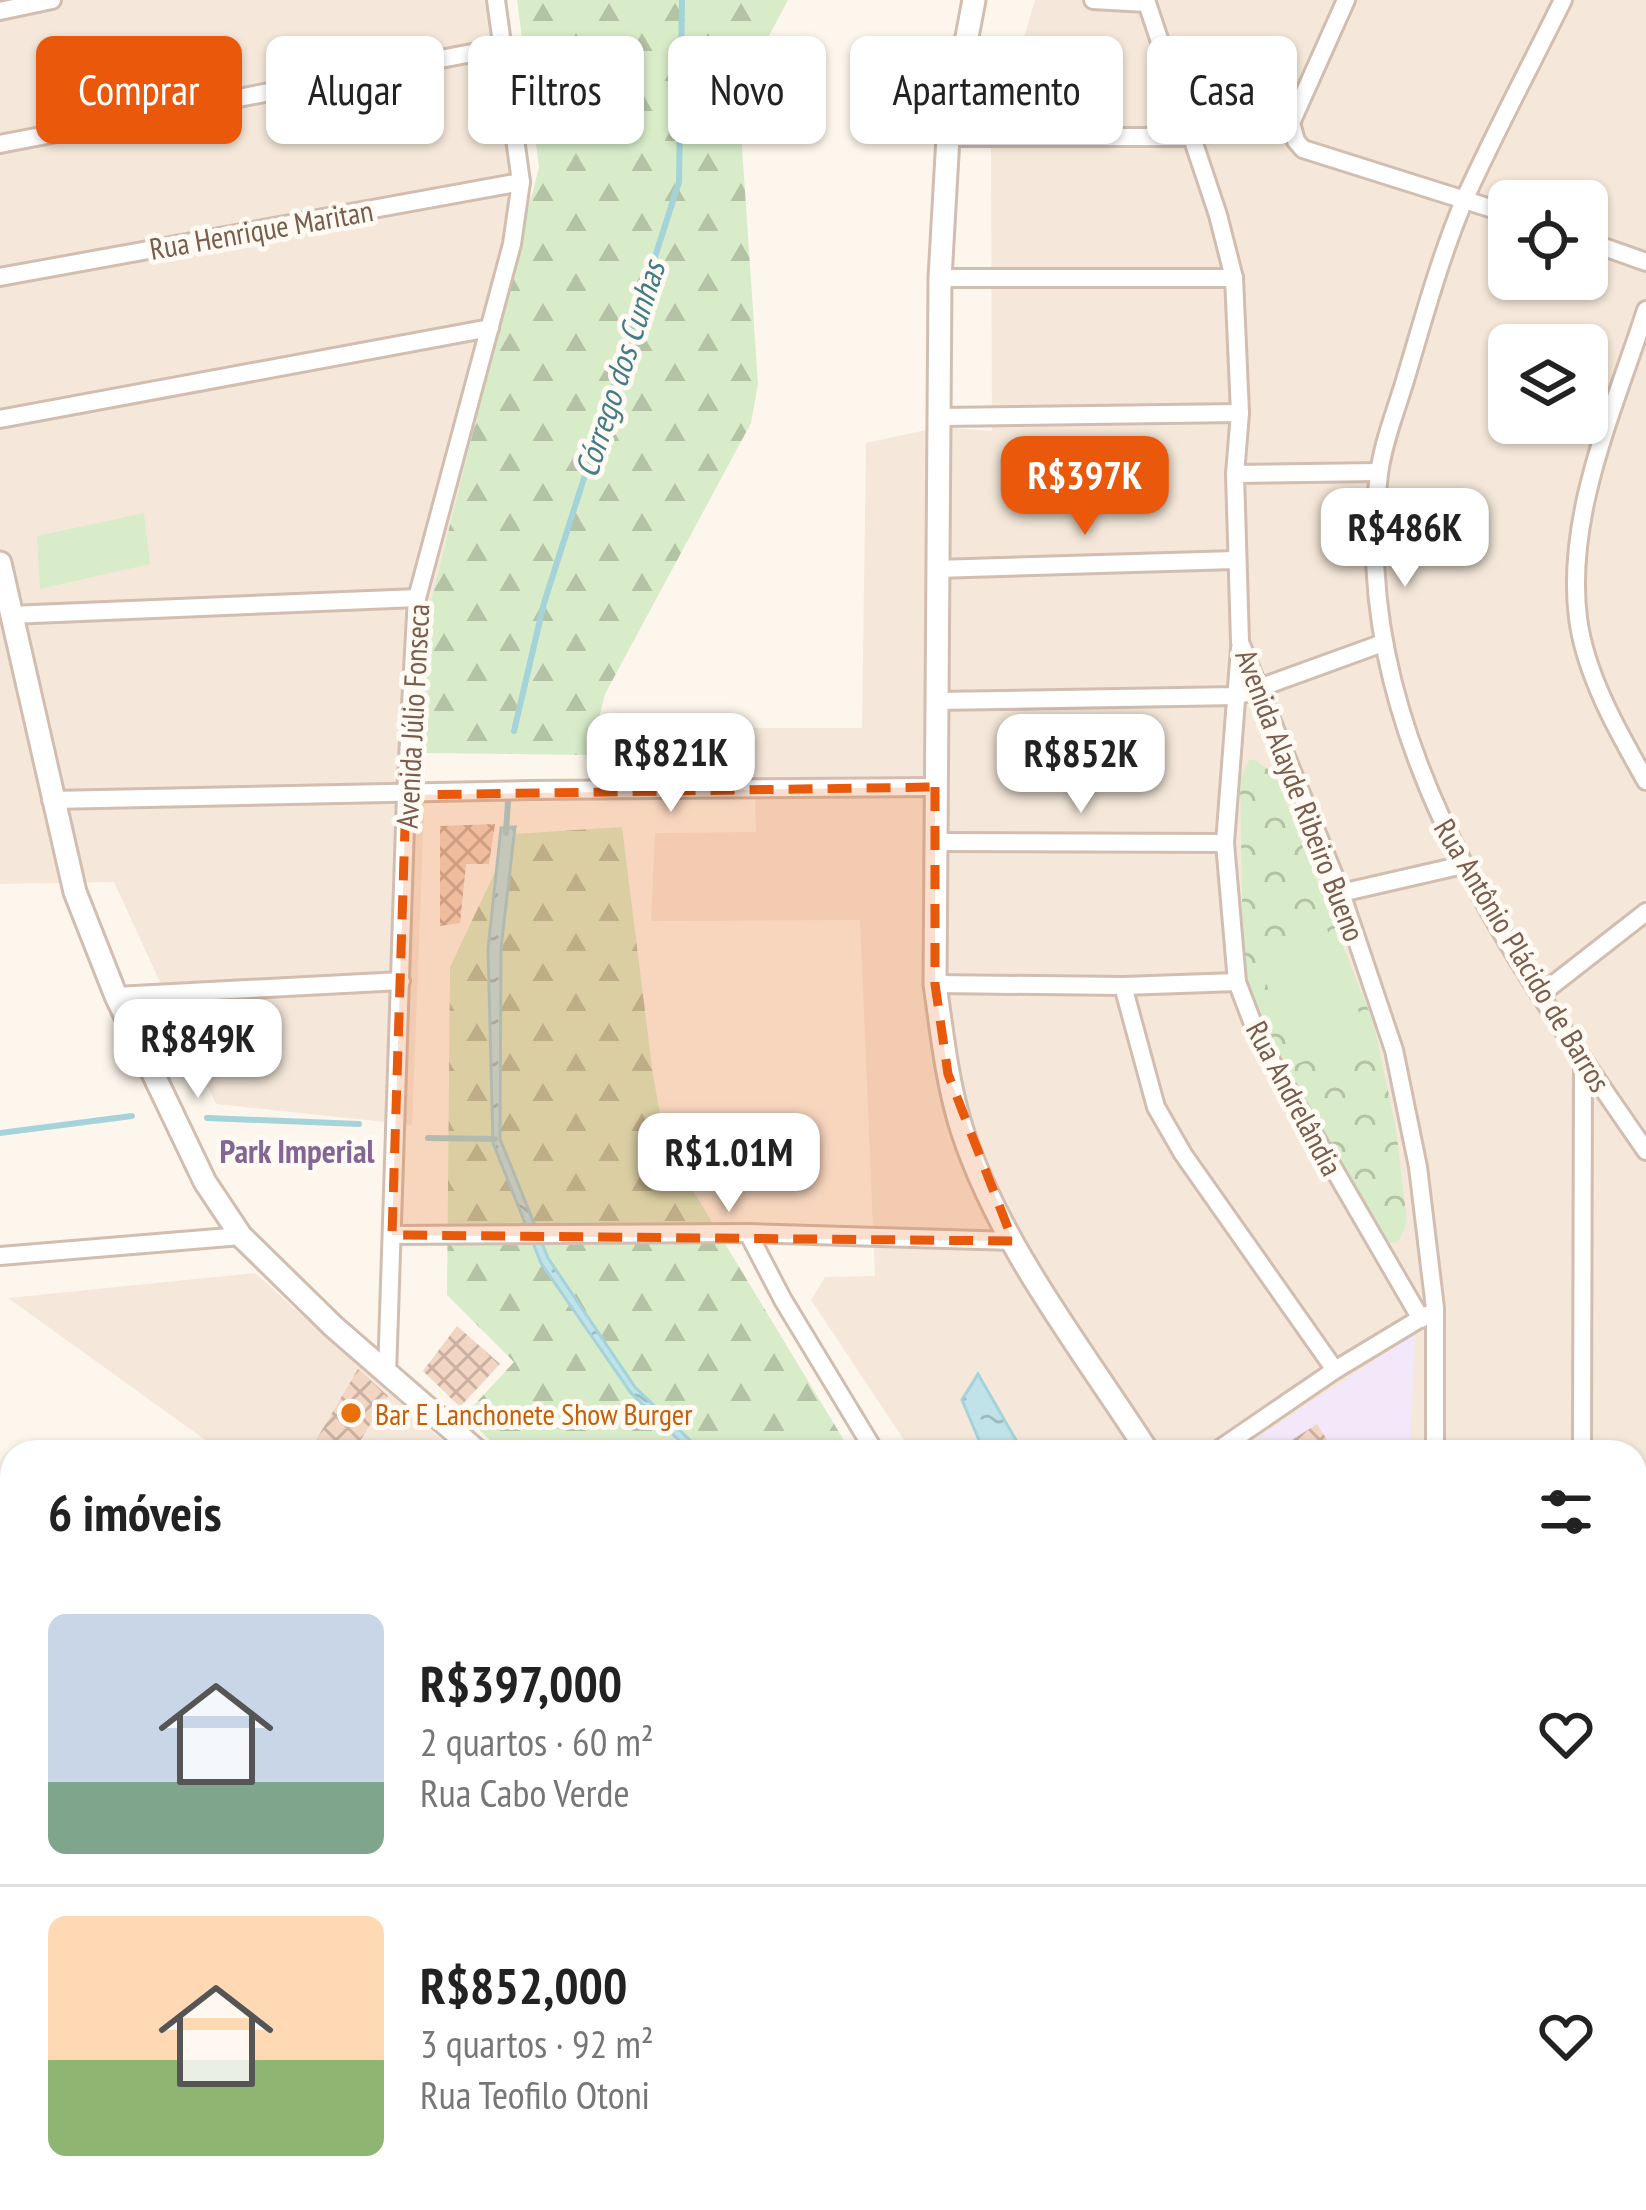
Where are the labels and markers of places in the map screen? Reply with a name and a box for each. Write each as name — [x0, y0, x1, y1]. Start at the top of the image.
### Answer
pin: R$397K — [987, 436, 1183, 538]
pin: R$486K — [1307, 488, 1503, 590]
pin: R$821K — [573, 713, 769, 815]
pin: R$852K — [983, 714, 1179, 816]
pin: R$849K — [100, 999, 296, 1101]
pin: R$1.01M — [618, 1113, 840, 1215]
place label: Bar E Lanchonete Show Burger — [375, 1394, 693, 1433]
marker: Bar E Lanchonete Show Burger — [338, 1400, 364, 1426]

